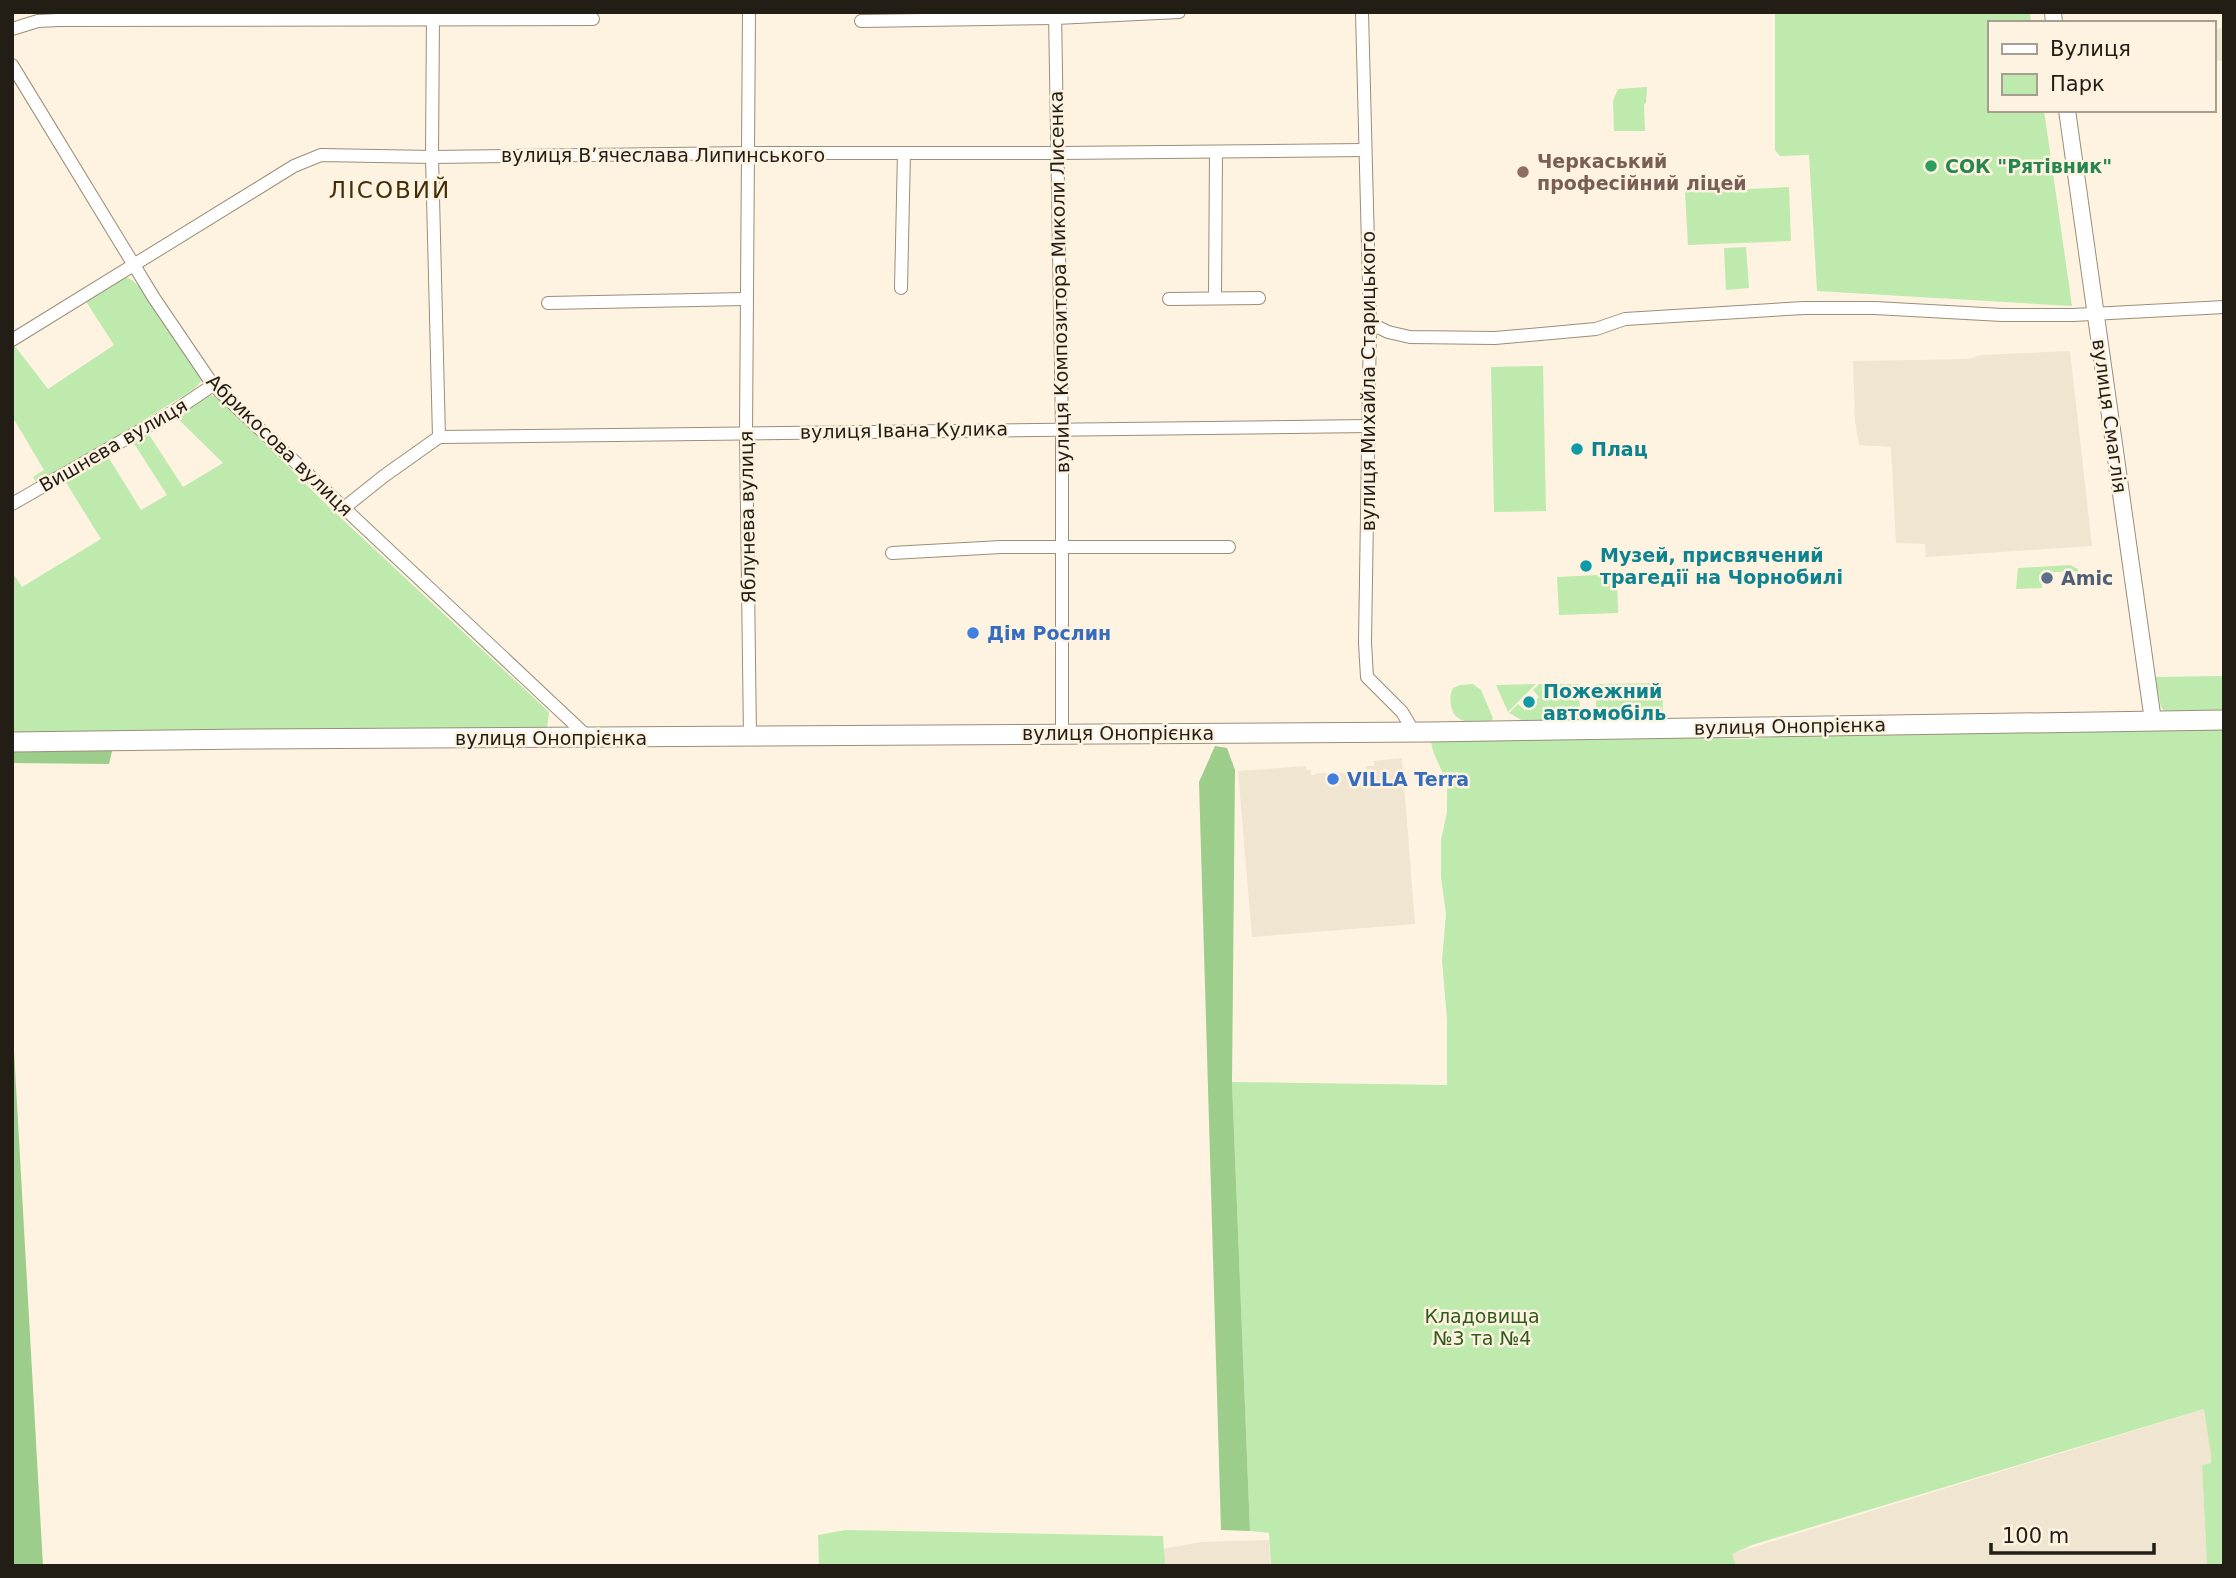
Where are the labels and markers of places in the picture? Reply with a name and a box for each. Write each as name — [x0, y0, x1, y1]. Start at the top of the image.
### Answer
place label: Черкаський професійний ліцей — [1537, 150, 1747, 194]
place label: СОК "Рятівник" — [1945, 155, 2112, 177]
marker: СОК "Рятівник" — [1923, 158, 1939, 174]
marker: Черкаський професійний ліцей — [1515, 164, 1531, 180]
place label: Плац — [1591, 438, 1648, 460]
marker: Плац — [1569, 441, 1585, 457]
place label: Музей, присвячений трагедії на Чорнобилі — [1600, 544, 1843, 588]
marker: Музей, присвячений трагедії на Чорнобилі — [1578, 558, 1594, 574]
place label: Amic — [2061, 567, 2113, 589]
marker: Amic — [2039, 570, 2055, 586]
place label: Дім Рослин — [987, 622, 1111, 644]
marker: Дім Рослин — [965, 625, 981, 641]
place label: Пожежний автомобіль — [1543, 680, 1666, 724]
marker: Пожежний автомобіль — [1521, 694, 1537, 710]
place label: VILLA Terra — [1347, 768, 1469, 790]
marker: VILLA Terra — [1325, 771, 1341, 787]

